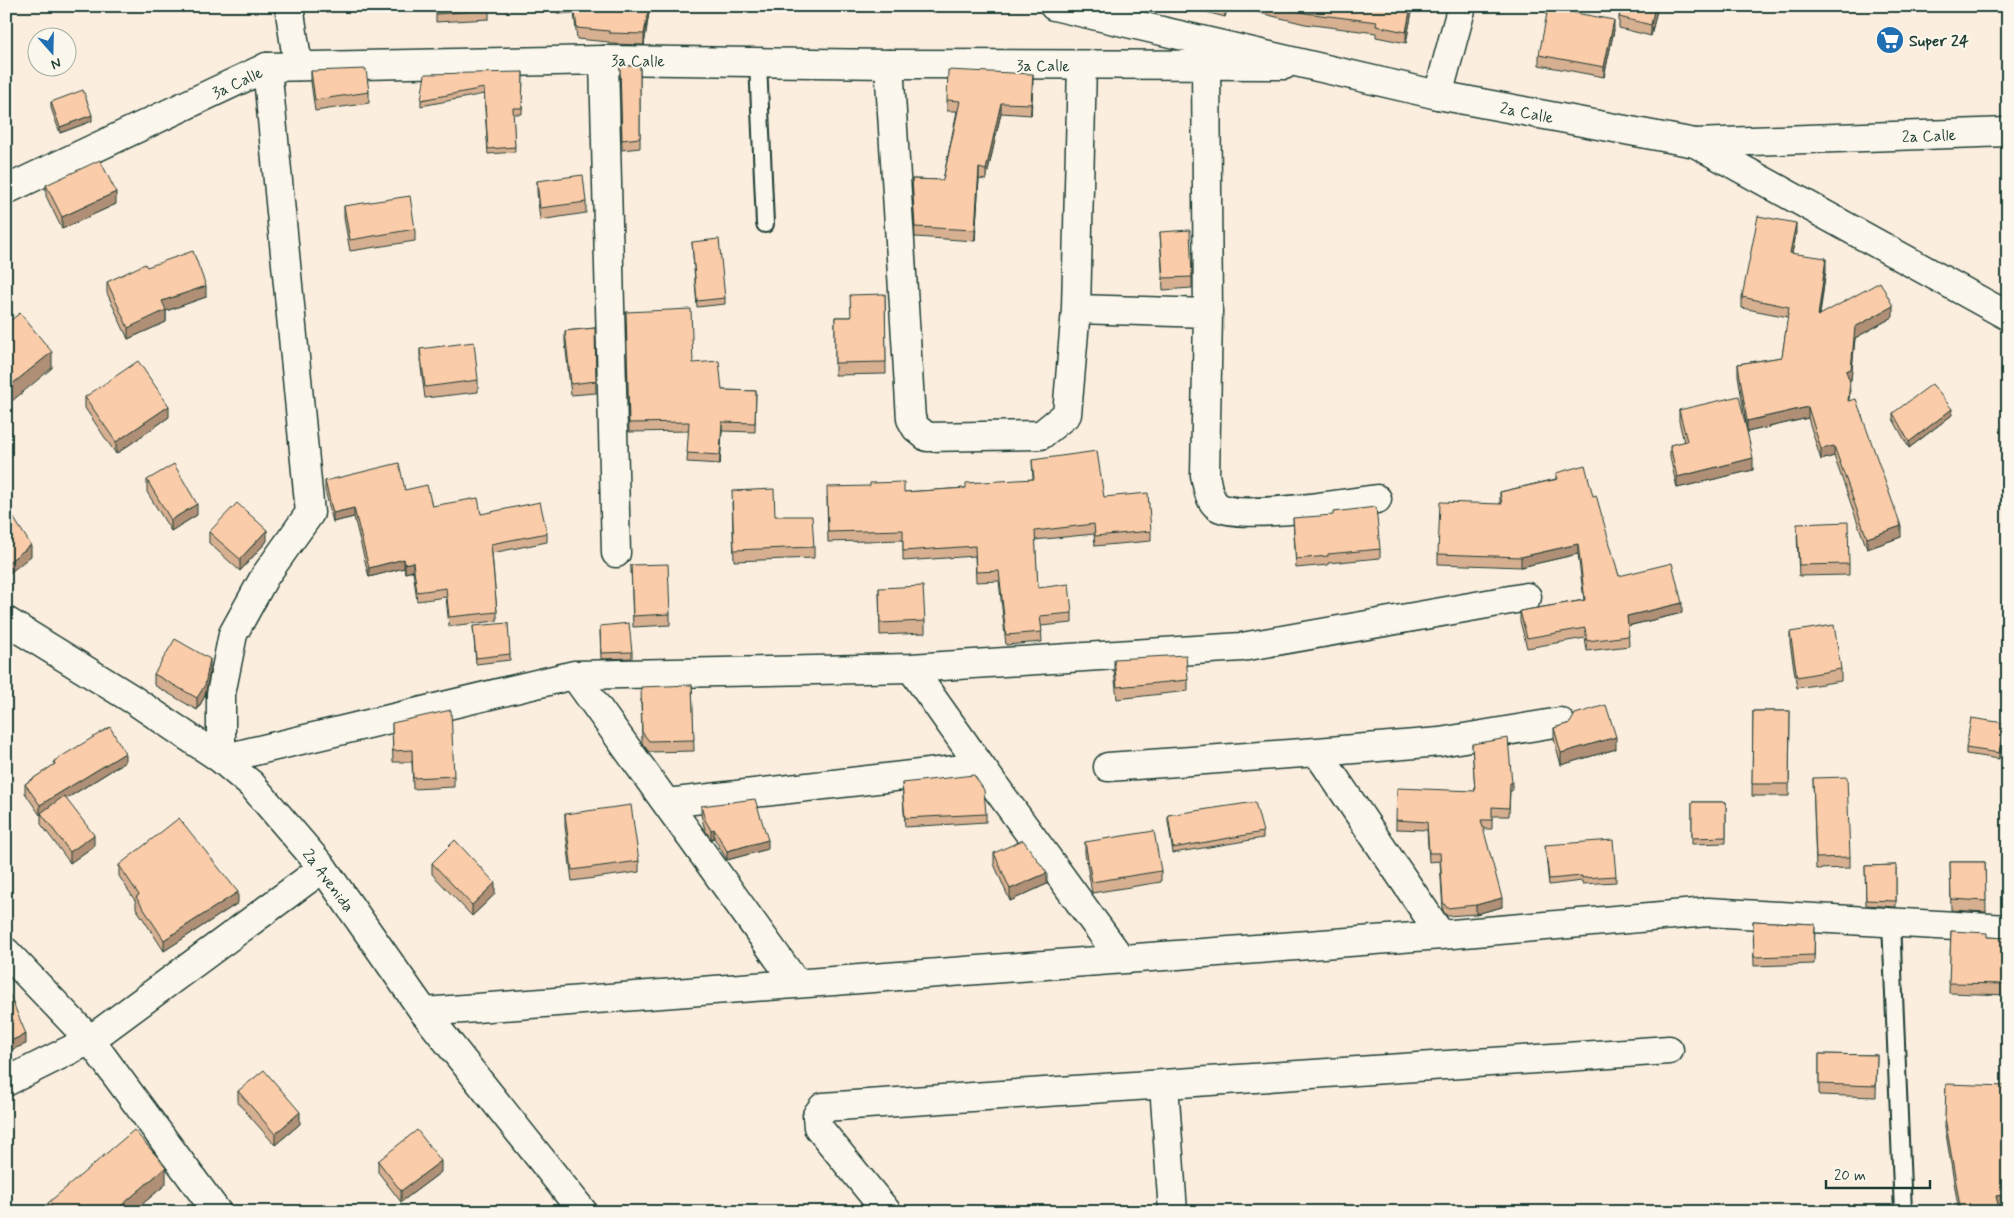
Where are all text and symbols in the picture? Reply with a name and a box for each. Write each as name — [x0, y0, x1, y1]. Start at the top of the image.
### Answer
supermarket icon: Super 24 — [1875, 25, 1905, 55]
north arrow — [28, 28, 78, 78]
place label: Super 24 — [1909, 31, 1969, 52]
street label: 3a Calle — [611, 51, 665, 72]
text: N — [49, 53, 64, 73]
street label: 3a Calle — [1016, 56, 1070, 77]
street label: 3a Calle — [209, 62, 267, 104]
street label: 2a Calle — [1498, 98, 1556, 129]
street label: 2a Calle — [1902, 125, 1957, 148]
street label: 2a Avenida — [297, 845, 359, 917]
scale bar — [1826, 1158, 1930, 1190]
text: 20 m — [1834, 1166, 1866, 1186]

